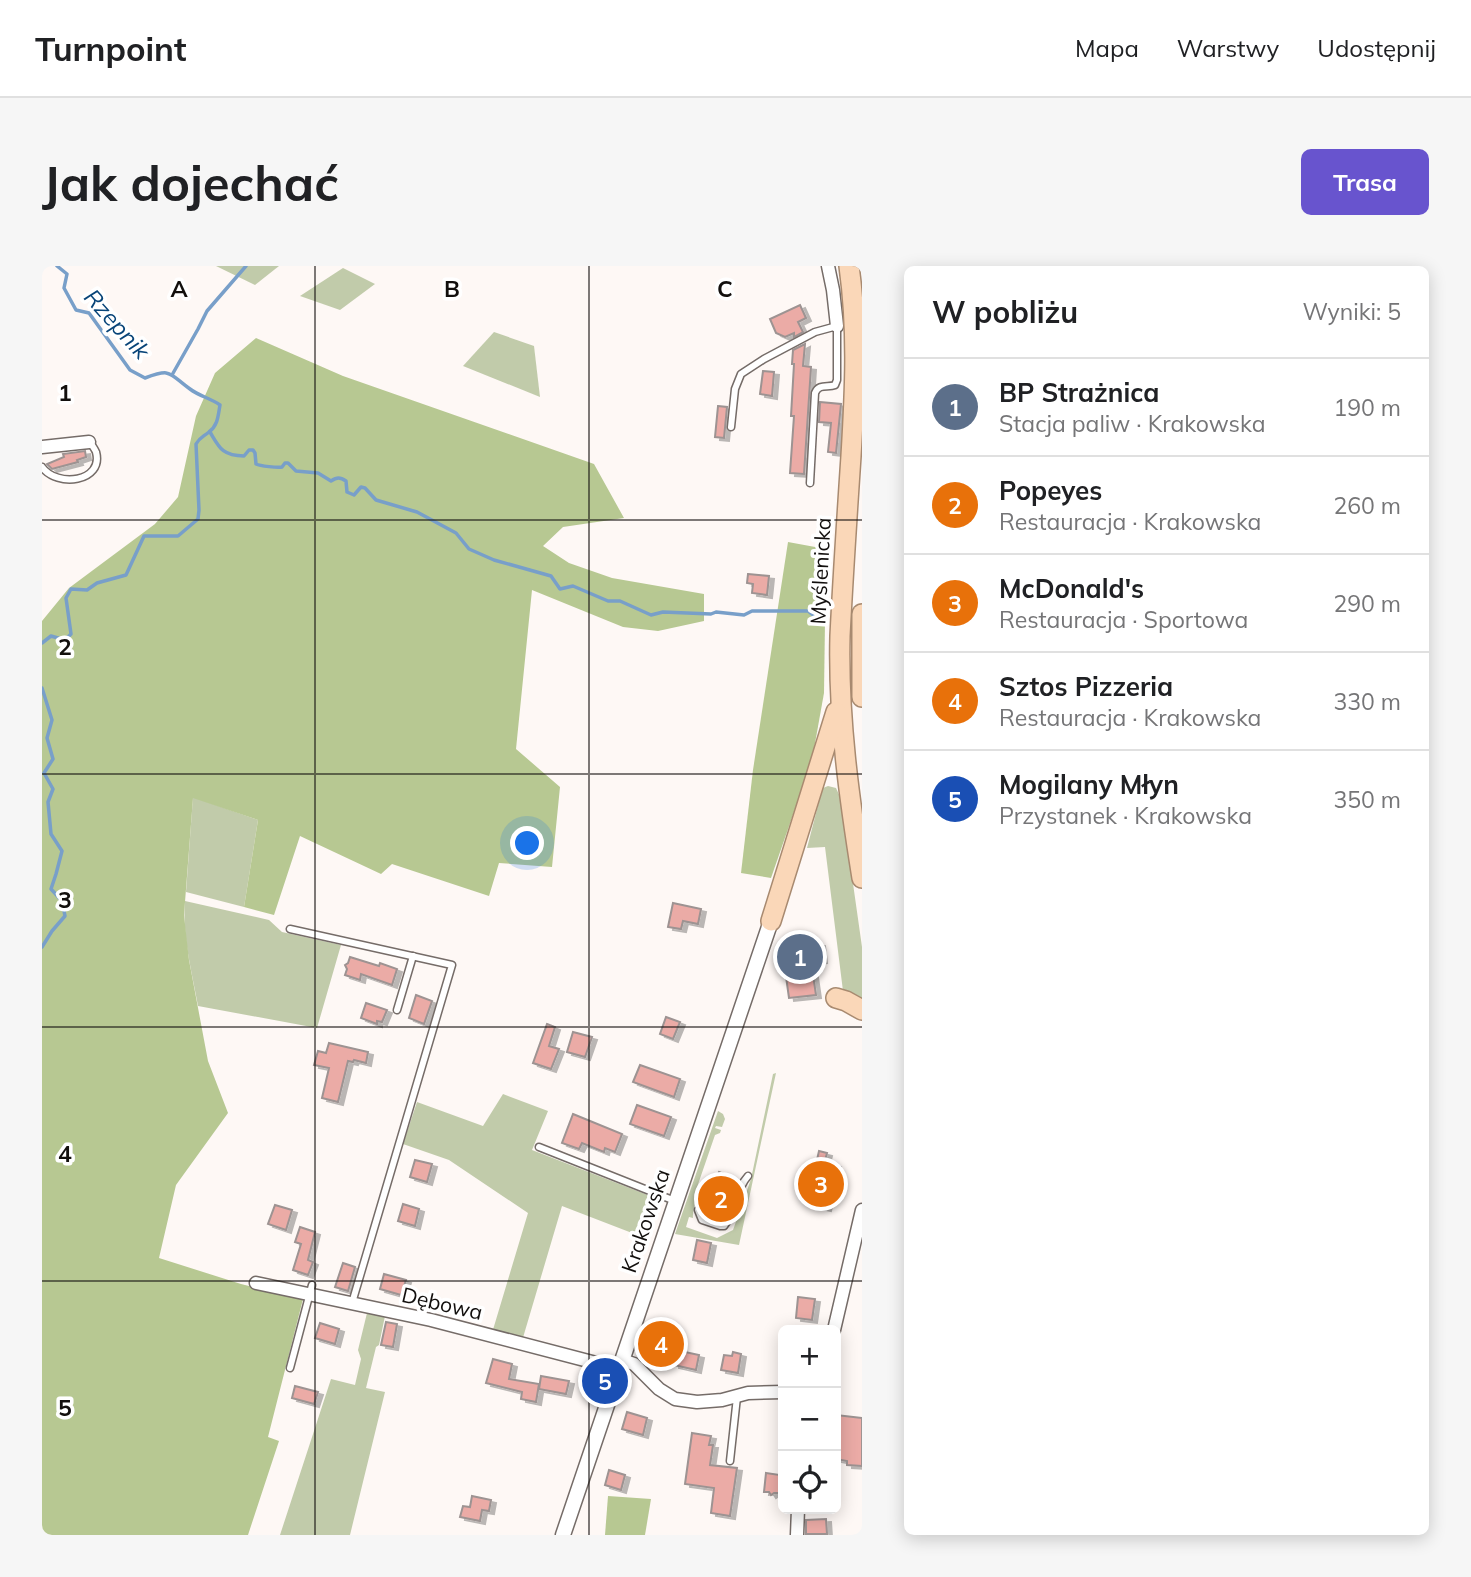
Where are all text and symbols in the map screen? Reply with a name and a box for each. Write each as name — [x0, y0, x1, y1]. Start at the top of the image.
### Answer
text: Turnpoint — [35, 28, 187, 69]
text: Mapa — [1075, 33, 1139, 63]
text: Warstwy — [1177, 33, 1279, 63]
text: Udostępnij — [1317, 33, 1436, 63]
button: Trasa — [1301, 149, 1429, 215]
text: Jak dojechać — [42, 152, 339, 213]
text: A — [170, 274, 188, 303]
text: B — [444, 274, 460, 303]
text: C — [717, 274, 733, 303]
water label: Rzepnik — [78, 283, 157, 366]
text: W pobliżu — [932, 293, 1078, 331]
text: Wyniki: 5 — [1303, 297, 1401, 326]
text: BP Strażnica — [999, 376, 1159, 409]
text: 1 — [58, 378, 72, 407]
text: 1 — [948, 393, 962, 422]
text: 190 m — [1333, 393, 1401, 422]
text: Stacja paliw · Krakowska — [999, 409, 1265, 438]
text: Popeyes — [999, 474, 1102, 507]
text: 2 — [948, 491, 962, 520]
text: 260 m — [1333, 491, 1401, 520]
text: Restauracja · Krakowska — [999, 507, 1261, 536]
street label: Myślenicka — [804, 517, 836, 625]
text: McDonald's — [999, 572, 1144, 605]
text: 3 — [948, 589, 962, 618]
text: 290 m — [1333, 589, 1401, 618]
text: Restauracja · Sportowa — [999, 605, 1248, 634]
text: 2 — [58, 632, 72, 661]
text: Sztos Pizzeria — [999, 670, 1173, 703]
text: 4 — [948, 687, 962, 716]
text: 330 m — [1333, 687, 1401, 716]
text: Restauracja · Krakowska — [999, 703, 1261, 732]
text: Mogilany Młyn — [999, 768, 1179, 801]
text: 5 — [948, 785, 962, 814]
text: 350 m — [1333, 785, 1401, 814]
text: Przystanek · Krakowska — [999, 801, 1252, 830]
your location — [510, 826, 544, 860]
text: 3 — [58, 885, 72, 914]
pin: 1 — [777, 931, 823, 983]
text: 4 — [58, 1139, 72, 1168]
pin: 3 — [798, 1158, 844, 1210]
street label: Krakowska — [615, 1166, 675, 1276]
pin: 2 — [698, 1173, 744, 1225]
street label: Dębowa — [399, 1281, 485, 1325]
pin: 4 — [638, 1318, 684, 1370]
map controls — [778, 1325, 841, 1514]
button: + — [778, 1325, 841, 1388]
pin: 5 — [582, 1355, 628, 1407]
button: − — [778, 1388, 841, 1451]
text: 5 — [58, 1393, 72, 1422]
button: locate — [778, 1451, 841, 1514]

